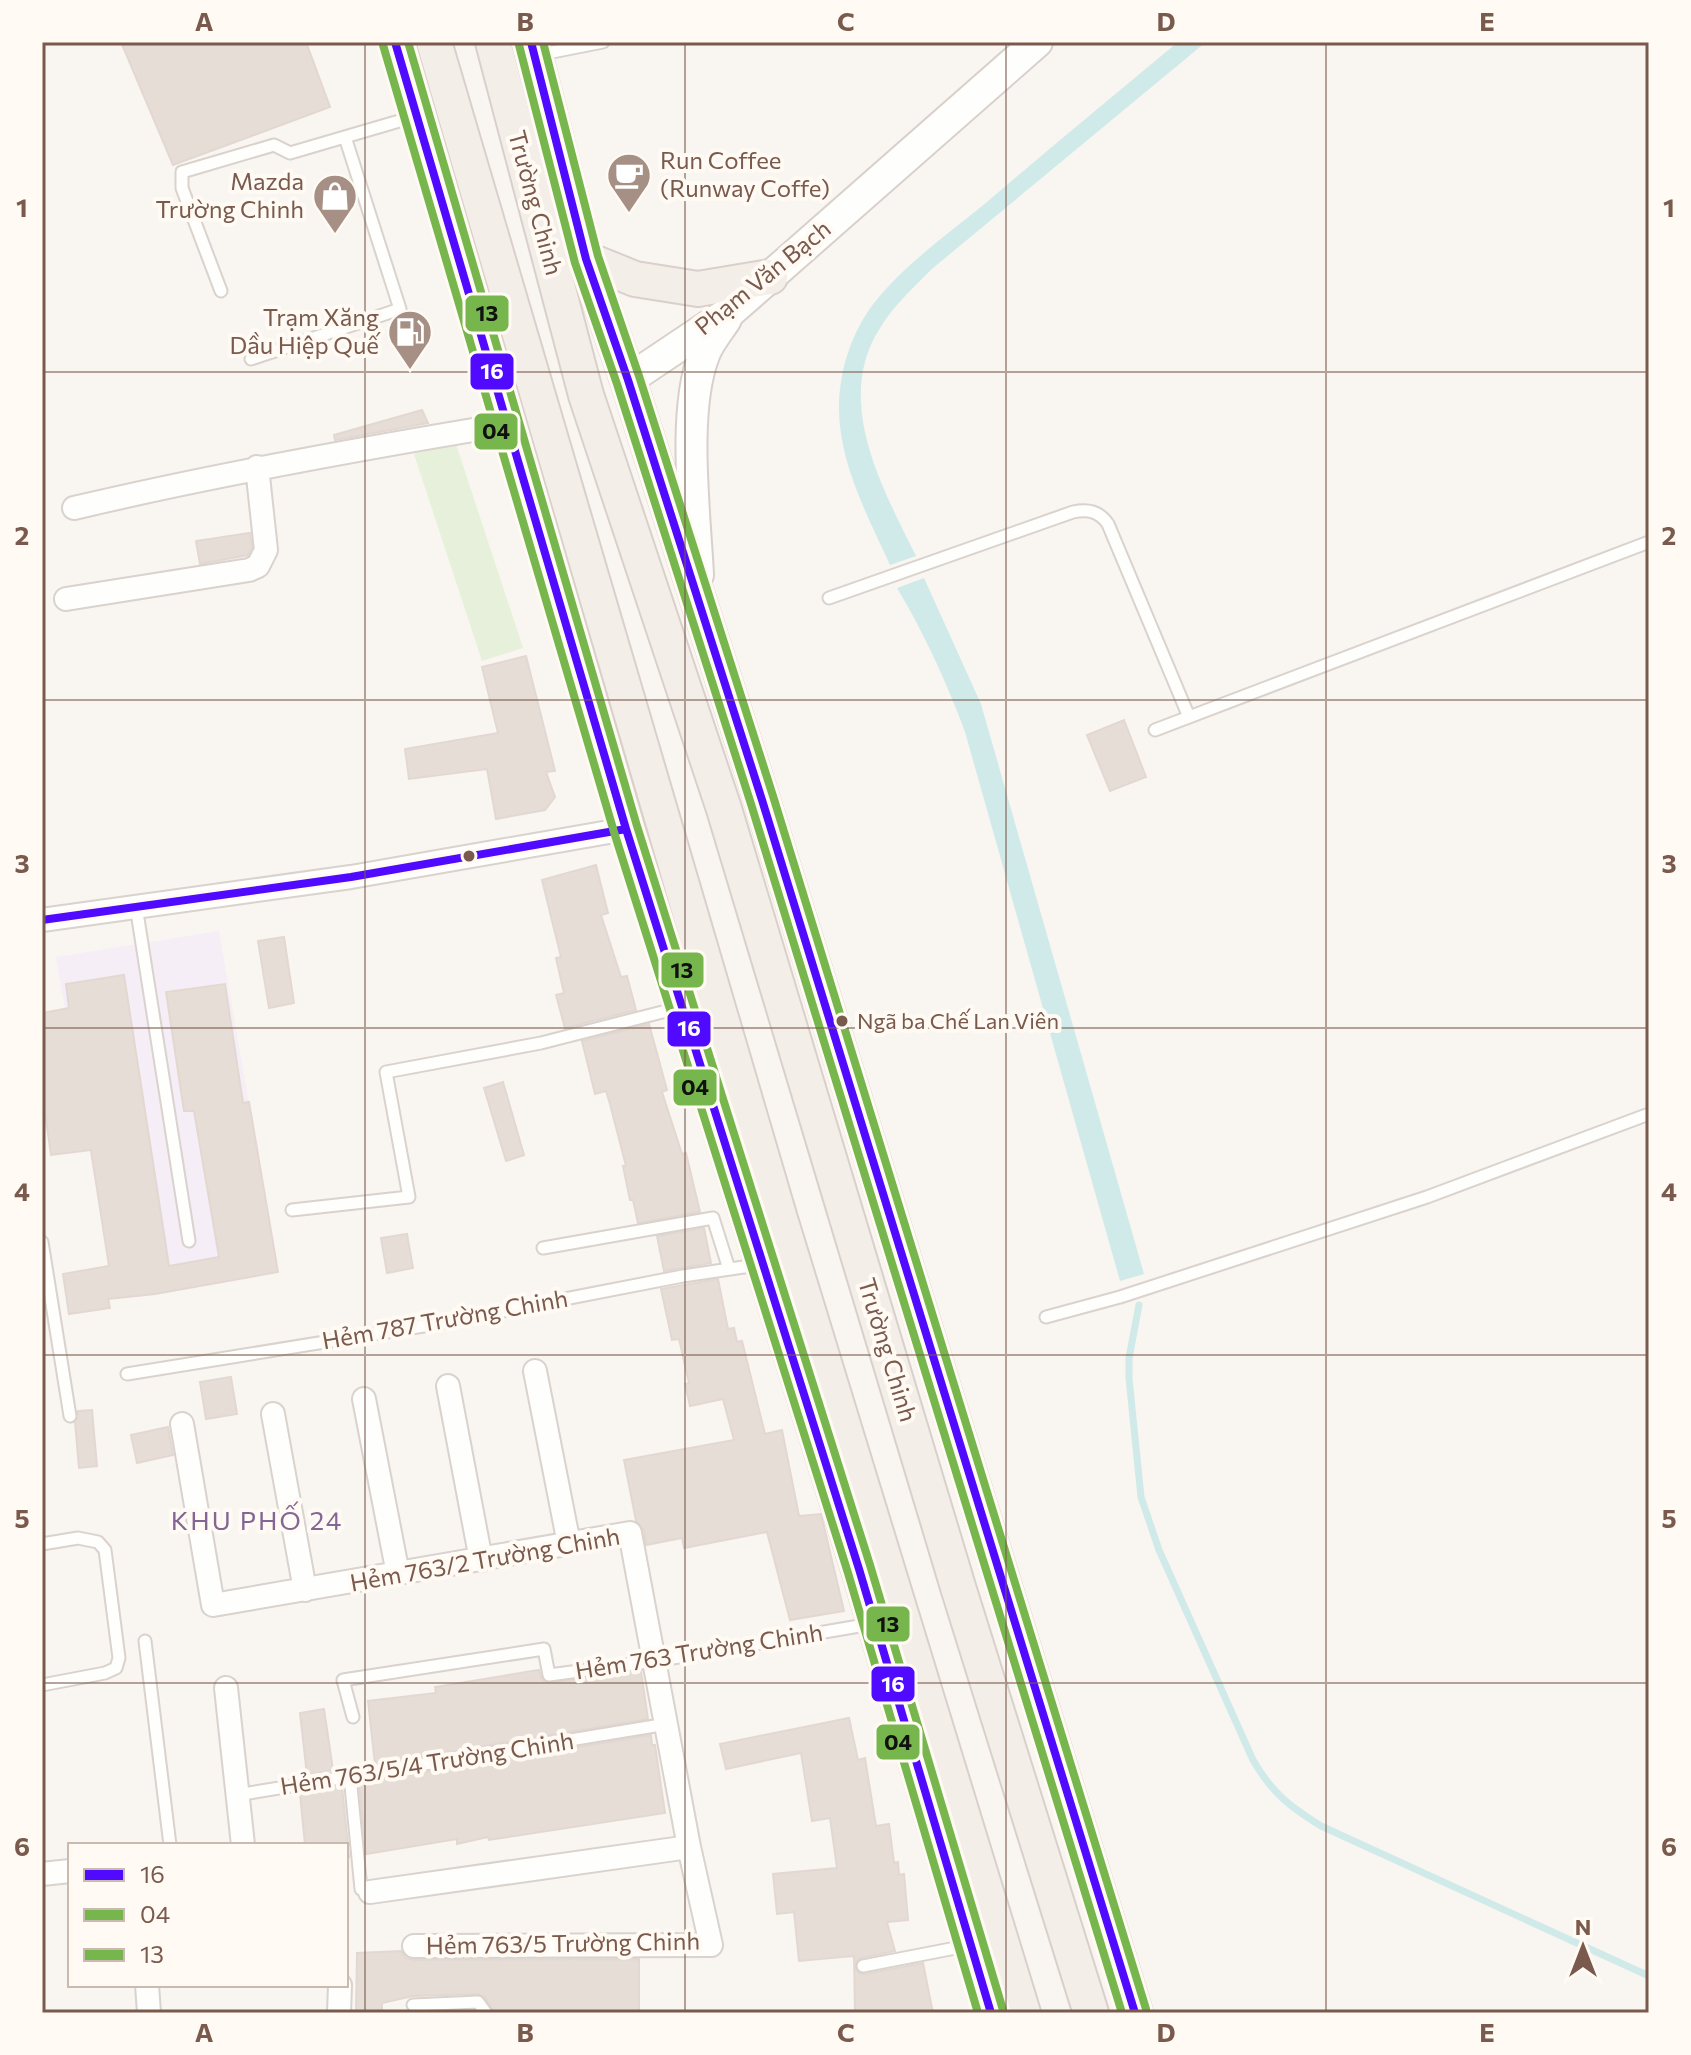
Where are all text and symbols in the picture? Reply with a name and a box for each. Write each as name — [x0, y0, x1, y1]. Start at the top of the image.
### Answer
text: A — [195, 5, 214, 36]
text: B — [516, 5, 534, 36]
text: C — [837, 5, 855, 36]
text: D — [1156, 5, 1176, 36]
text: E — [1479, 5, 1495, 36]
street label: Trường Chinh — [503, 127, 570, 278]
place label: Run Coffee (Runway Coffe) — [660, 145, 830, 202]
cafe icon: Run Coffee (Runway Coffe) — [605, 151, 653, 214]
place label: Mazda Trường Chinh — [155, 166, 304, 223]
shop icon: Mazda Trường Chinh — [311, 172, 359, 235]
text: 1 — [16, 191, 28, 222]
text: 1 — [1663, 191, 1675, 222]
street label: Phạm Văn Bạch — [688, 213, 836, 340]
line badge: 13 — [464, 294, 510, 333]
text: 13 — [476, 299, 498, 326]
place label: Trạm Xăng Dầu Hiệp Quế — [230, 302, 381, 359]
fuel station icon: Trạm Xăng Dầu Hiệp Quế — [386, 308, 434, 371]
line badge: 16 — [469, 352, 515, 391]
text: 16 — [480, 357, 504, 384]
line badge: 04 — [473, 412, 519, 451]
text: 04 — [482, 417, 510, 444]
text: 2 — [15, 519, 29, 550]
text: 2 — [1662, 519, 1676, 550]
text: 3 — [14, 847, 30, 878]
text: 3 — [1661, 847, 1677, 878]
unlabelled marker — [461, 848, 477, 864]
line badge: 13 — [660, 951, 705, 989]
text: 13 — [671, 956, 693, 983]
place label: Ngã ba Chế Lan Viên — [857, 1007, 1059, 1034]
line badge: 16 — [666, 1010, 712, 1048]
marker: Ngã ba Chế Lan Viên — [834, 1013, 850, 1029]
text: 16 — [677, 1014, 701, 1041]
line badge: 04 — [672, 1068, 718, 1107]
text: 04 — [681, 1073, 709, 1100]
text: 4 — [14, 1175, 30, 1206]
text: 4 — [1661, 1175, 1677, 1206]
street label: Trường Chinh — [853, 1274, 924, 1425]
street label: Hẻm 787 Trường Chinh — [320, 1283, 570, 1354]
district label: KHU PHỐ 24 — [171, 1501, 343, 1535]
text: 5 — [14, 1502, 30, 1533]
text: 5 — [1661, 1502, 1677, 1533]
street label: Hẻm 763/2 Trường Chinh — [347, 1520, 622, 1597]
line badge: 13 — [865, 1605, 911, 1643]
text: 13 — [877, 1610, 899, 1637]
street label: Hẻm 763 Trường Chinh — [573, 1617, 825, 1684]
line badge: 16 — [870, 1665, 916, 1703]
text: 16 — [881, 1670, 905, 1697]
line badge: 04 — [875, 1723, 921, 1761]
street label: Hẻm 763/5/4 Trường Chinh — [278, 1725, 576, 1800]
text: 04 — [884, 1728, 912, 1755]
text: 6 — [14, 1830, 30, 1861]
text: 6 — [1661, 1830, 1677, 1861]
legend — [68, 1843, 348, 1987]
text: 16 — [140, 1859, 165, 1888]
text: 04 — [140, 1899, 170, 1928]
north arrow — [1543, 1907, 1623, 1987]
text: N — [1575, 1913, 1591, 1940]
street label: Hẻm 763/5 Trường Chinh — [426, 1926, 700, 1959]
text: 13 — [140, 1939, 164, 1968]
text: A — [195, 2016, 214, 2047]
text: B — [516, 2016, 534, 2047]
text: C — [837, 2016, 855, 2047]
text: D — [1156, 2016, 1176, 2047]
text: E — [1479, 2016, 1495, 2047]

